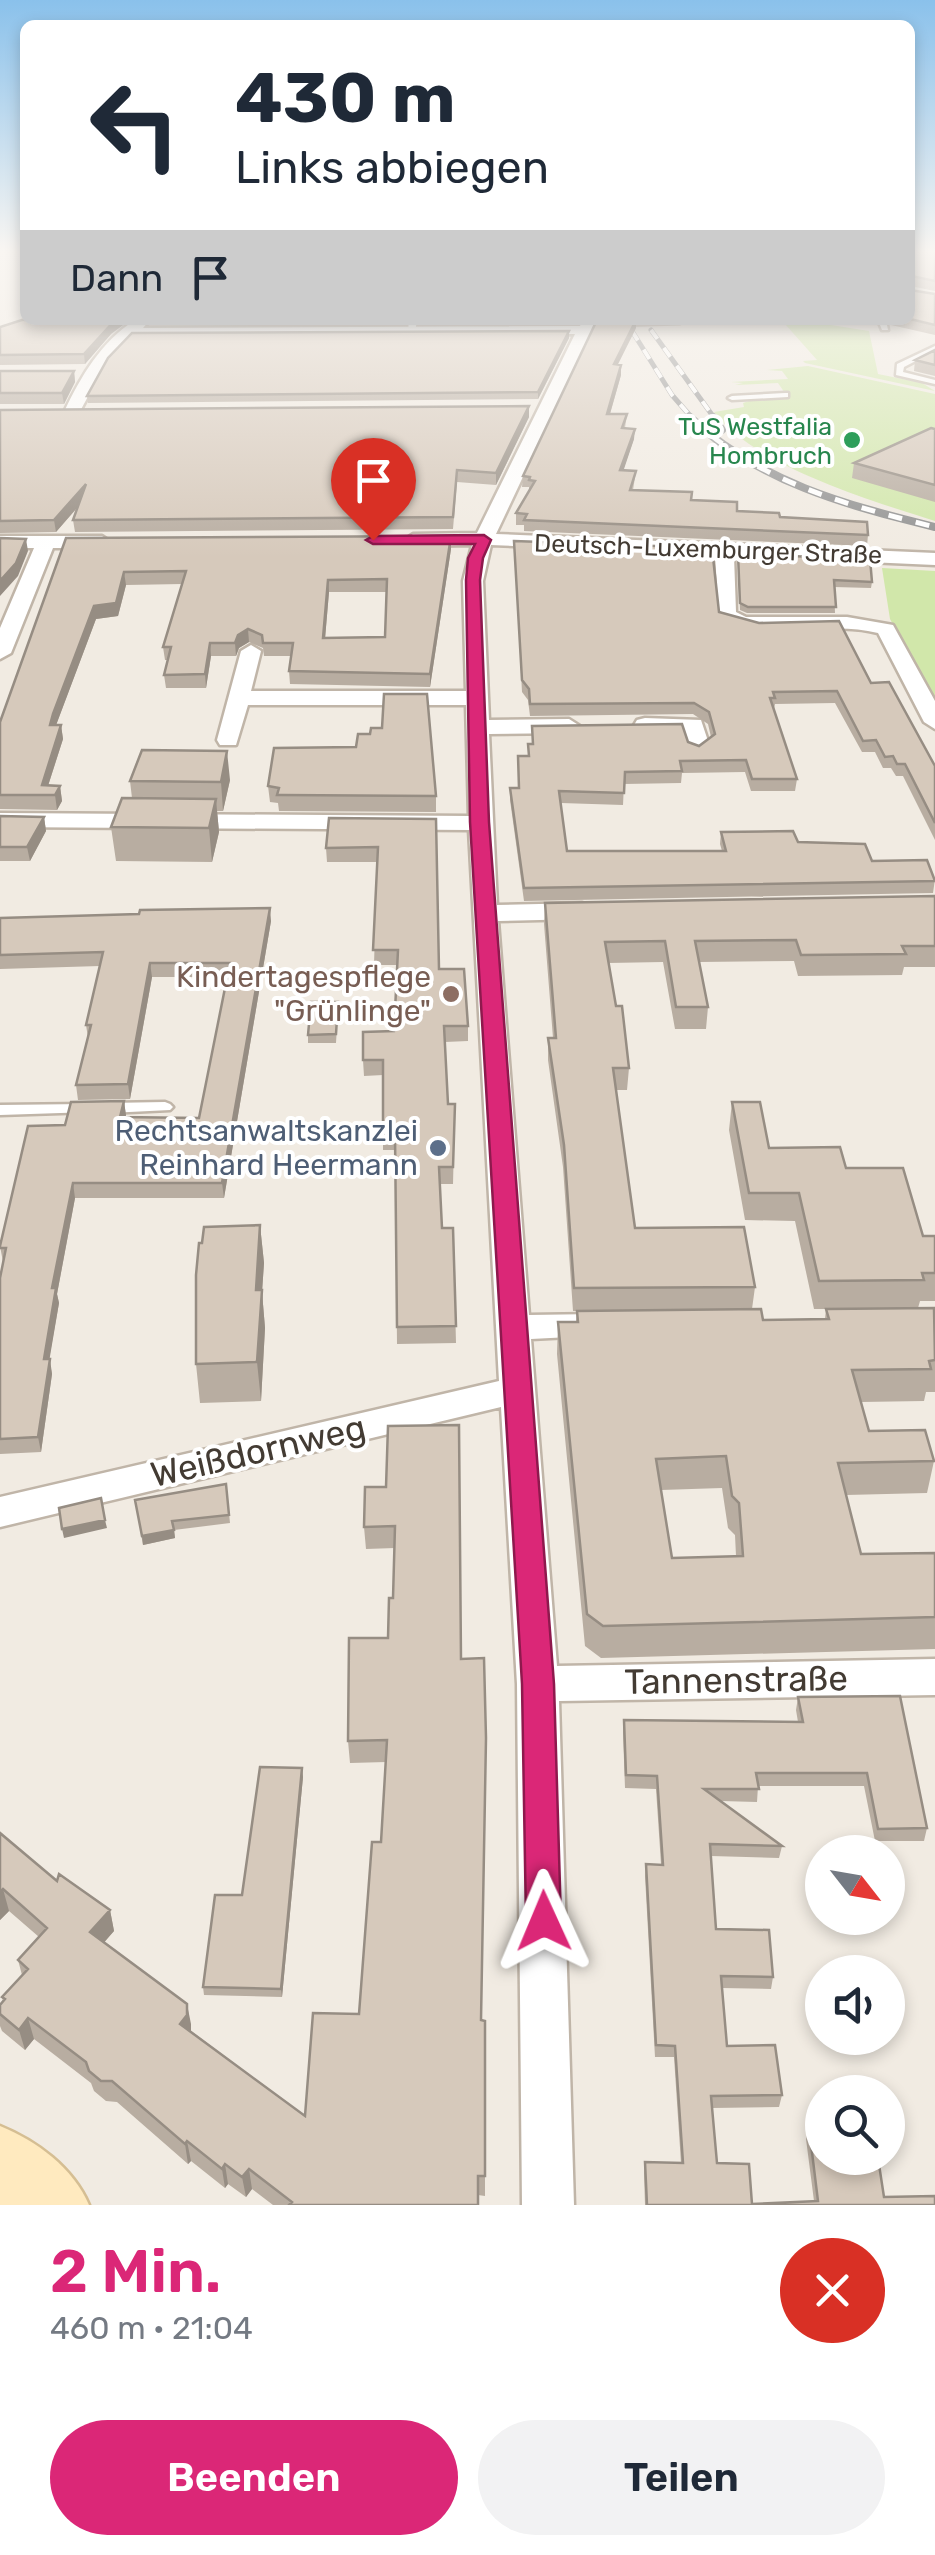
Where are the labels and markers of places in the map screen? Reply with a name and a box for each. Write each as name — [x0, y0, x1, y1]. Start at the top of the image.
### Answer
place label: TuS Westfalia Hombruch — [678, 412, 832, 470]
marker: TuS Westfalia Hombruch — [841, 429, 863, 451]
pin — [331, 438, 416, 541]
place label: Kindertagespflege "Grünlinge" — [176, 959, 431, 1029]
marker: Kindertagespflege "Grünlinge" — [440, 983, 462, 1005]
place label: Rechtsanwaltskanzlei Reinhard Heermann — [115, 1113, 418, 1183]
marker: Rechtsanwaltskanzlei Reinhard Heermann — [427, 1137, 449, 1159]

